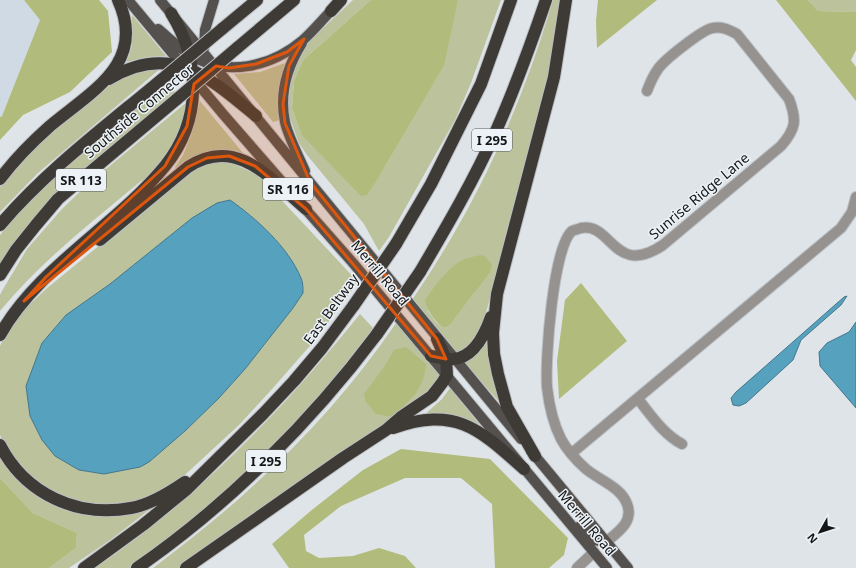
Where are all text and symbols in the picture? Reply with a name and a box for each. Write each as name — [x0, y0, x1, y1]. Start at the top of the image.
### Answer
street label: Southside Connector — [80, 59, 198, 162]
road number: I 295 — [472, 129, 512, 151]
street label: Sunrise Ridge Lane — [645, 148, 753, 243]
road number: SR 113 — [56, 169, 106, 191]
road number: SR 116 — [263, 178, 313, 200]
street label: Merrill Road — [347, 236, 413, 310]
street label: East Beltway — [299, 269, 363, 348]
road number: I 295 — [246, 450, 286, 472]
street label: Merrill Road — [554, 486, 620, 560]
north arrow — [800, 512, 840, 552]
text: N — [803, 530, 820, 547]

